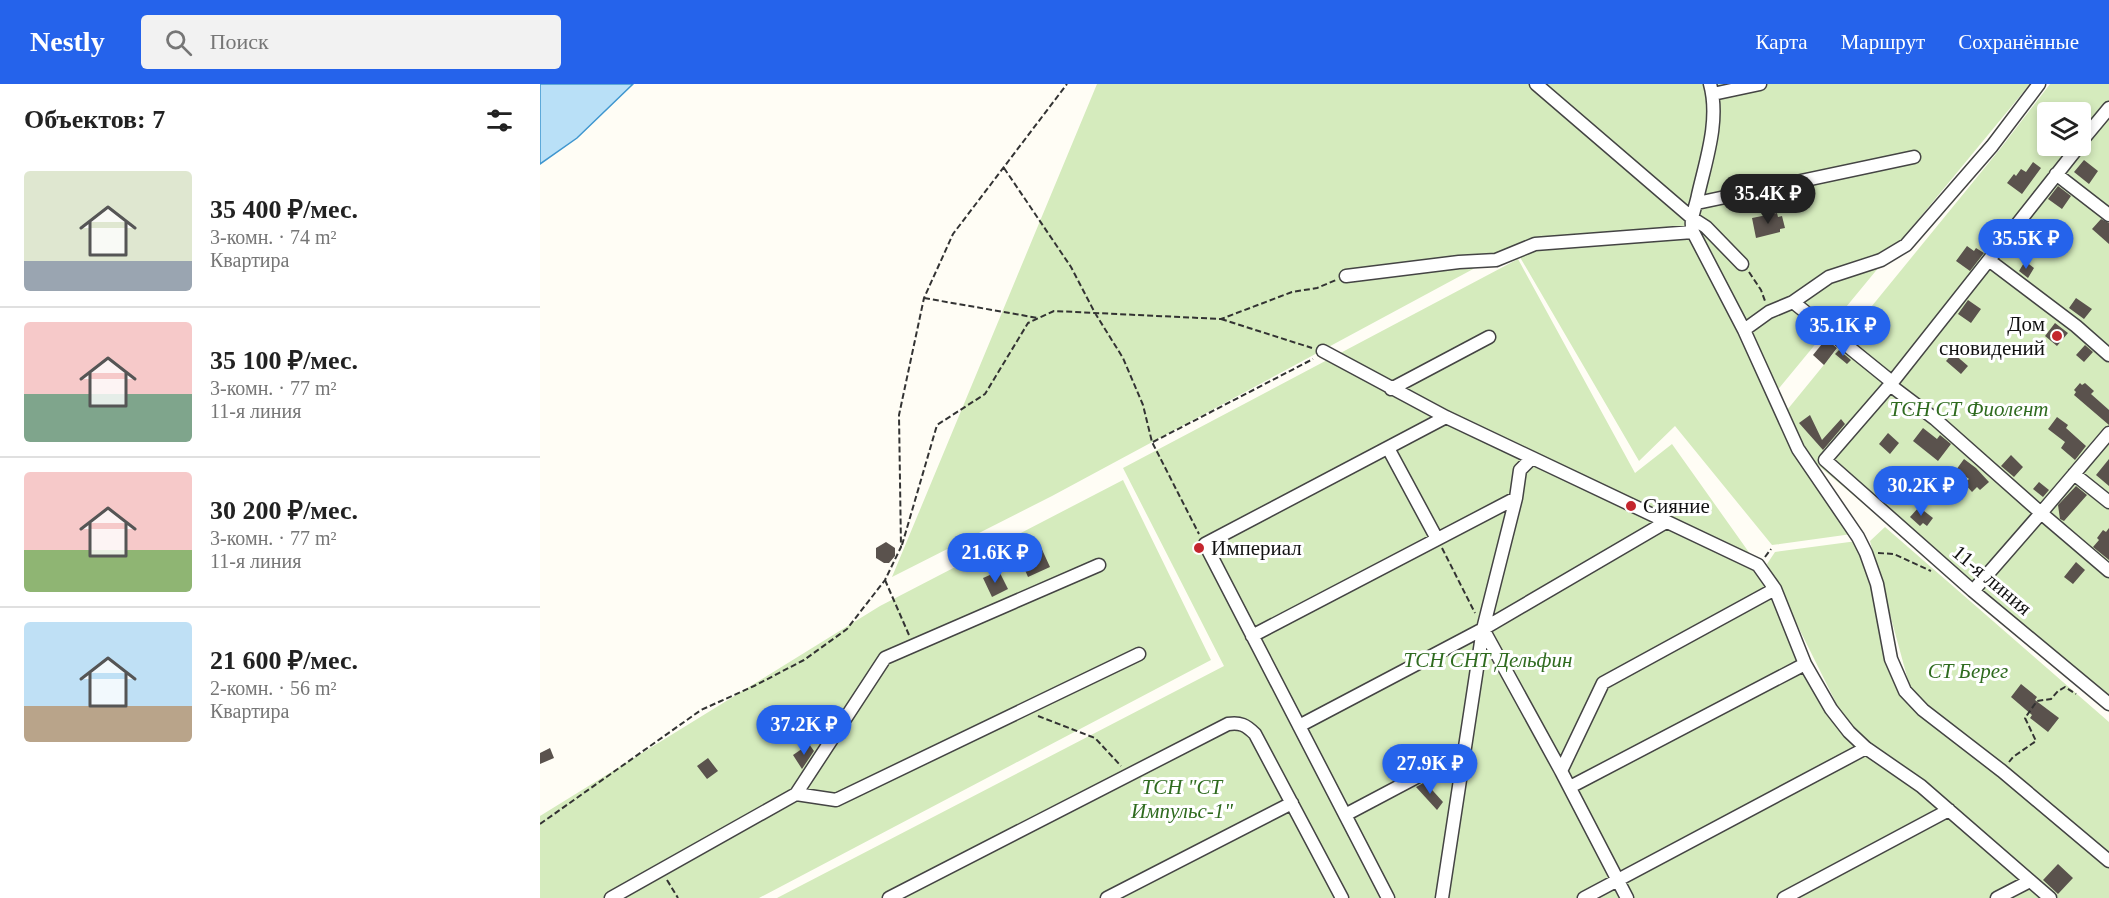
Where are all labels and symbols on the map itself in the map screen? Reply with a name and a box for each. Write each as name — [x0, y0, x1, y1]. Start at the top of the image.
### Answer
pin: 35.4K ₽ — [1713, 174, 1823, 225]
pin: 35.5K ₽ — [1971, 219, 2081, 270]
pin: 35.1K ₽ — [1788, 306, 1898, 357]
place label: Дом сновидений — [1939, 312, 2045, 360]
marker: Дом сновидений — [2050, 329, 2064, 343]
park label: ТСН СТ Фиолент — [1890, 397, 2049, 421]
pin: 30.2K ₽ — [1866, 466, 1976, 517]
place label: Сияние — [1643, 494, 1710, 518]
marker: Сияние — [1624, 499, 1638, 513]
pin: 21.6K ₽ — [940, 533, 1050, 584]
place label: Империал — [1211, 536, 1302, 560]
street label: 11-я линия — [1948, 540, 2037, 620]
marker: Империал — [1192, 541, 1206, 555]
park label: ТСН СНТ Дельфин — [1404, 648, 1572, 672]
park label: СТ Берег — [1928, 659, 2008, 683]
pin: 37.2K ₽ — [749, 705, 859, 756]
pin: 27.9K ₽ — [1375, 744, 1485, 795]
park label: ТСН "СТ Импульс-1" — [1130, 775, 1233, 823]

